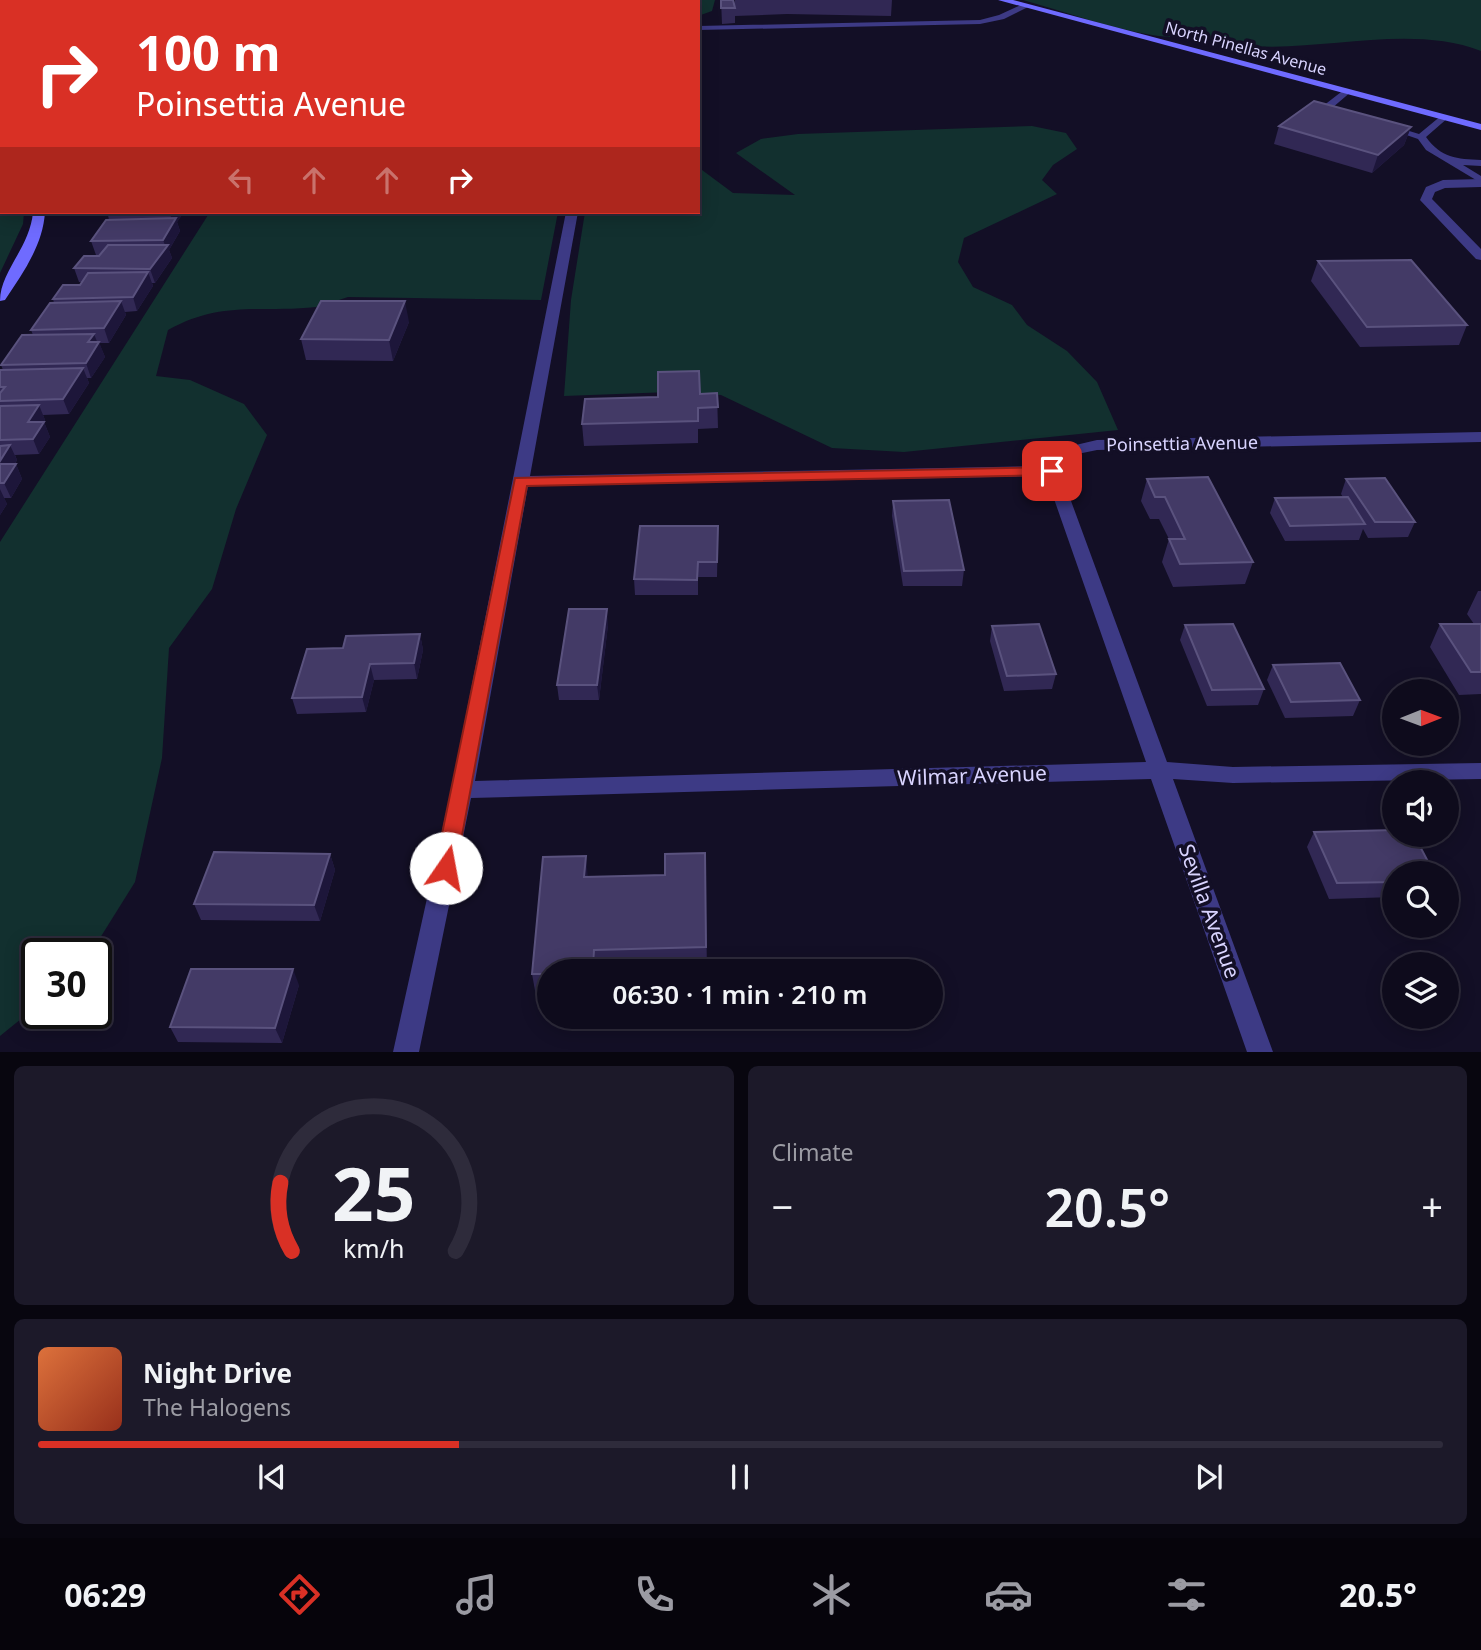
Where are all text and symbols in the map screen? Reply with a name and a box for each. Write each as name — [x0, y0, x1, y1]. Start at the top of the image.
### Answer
street label: North Pinellas Avenue — [1163, 16, 1329, 80]
text: 100 m — [136, 19, 281, 85]
icon: right — [21, 28, 112, 119]
text: Poinsettia Avenue — [136, 82, 406, 125]
icon: left — [222, 161, 260, 199]
icon: ahead — [295, 161, 333, 199]
icon: ahead — [368, 161, 406, 199]
icon: right — [441, 161, 479, 199]
street label: Poinsettia Avenue — [1106, 430, 1258, 456]
pin — [1022, 441, 1082, 501]
icon: arrive — [1033, 452, 1071, 490]
north arrow — [1382, 679, 1460, 756]
map controls — [1382, 679, 1459, 1029]
street label: Wilmar Avenue — [897, 758, 1047, 792]
button: sound — [1382, 770, 1459, 847]
position arrow — [409, 831, 483, 905]
street label: Sevilla Avenue — [1173, 840, 1247, 982]
button: search — [1382, 861, 1459, 938]
speed limit sign: 30 — [21, 938, 112, 1029]
button: layers — [1382, 952, 1459, 1029]
text: 06:30 · 1 min · 210 m — [613, 976, 867, 1012]
text: Climate — [772, 1136, 854, 1168]
text: 25 — [332, 1144, 415, 1243]
text: 20.5° — [1044, 1171, 1170, 1242]
text: − — [772, 1180, 793, 1232]
text: + — [1421, 1180, 1443, 1232]
text: km/h — [343, 1231, 405, 1265]
text: Night Drive — [143, 1355, 292, 1391]
text: The Halogens — [143, 1391, 291, 1423]
icon: previous — [253, 1458, 291, 1496]
icon: pause — [721, 1458, 759, 1496]
icon: next — [1190, 1458, 1228, 1496]
icon: directions — [275, 1570, 324, 1619]
icon: music — [452, 1570, 501, 1619]
icon: phone — [630, 1570, 679, 1619]
icon: climate — [807, 1570, 856, 1619]
icon: car — [984, 1570, 1033, 1619]
icon: filters — [1162, 1570, 1211, 1619]
text: 06:29 — [64, 1573, 146, 1616]
text: 20.5° — [1339, 1573, 1417, 1616]

